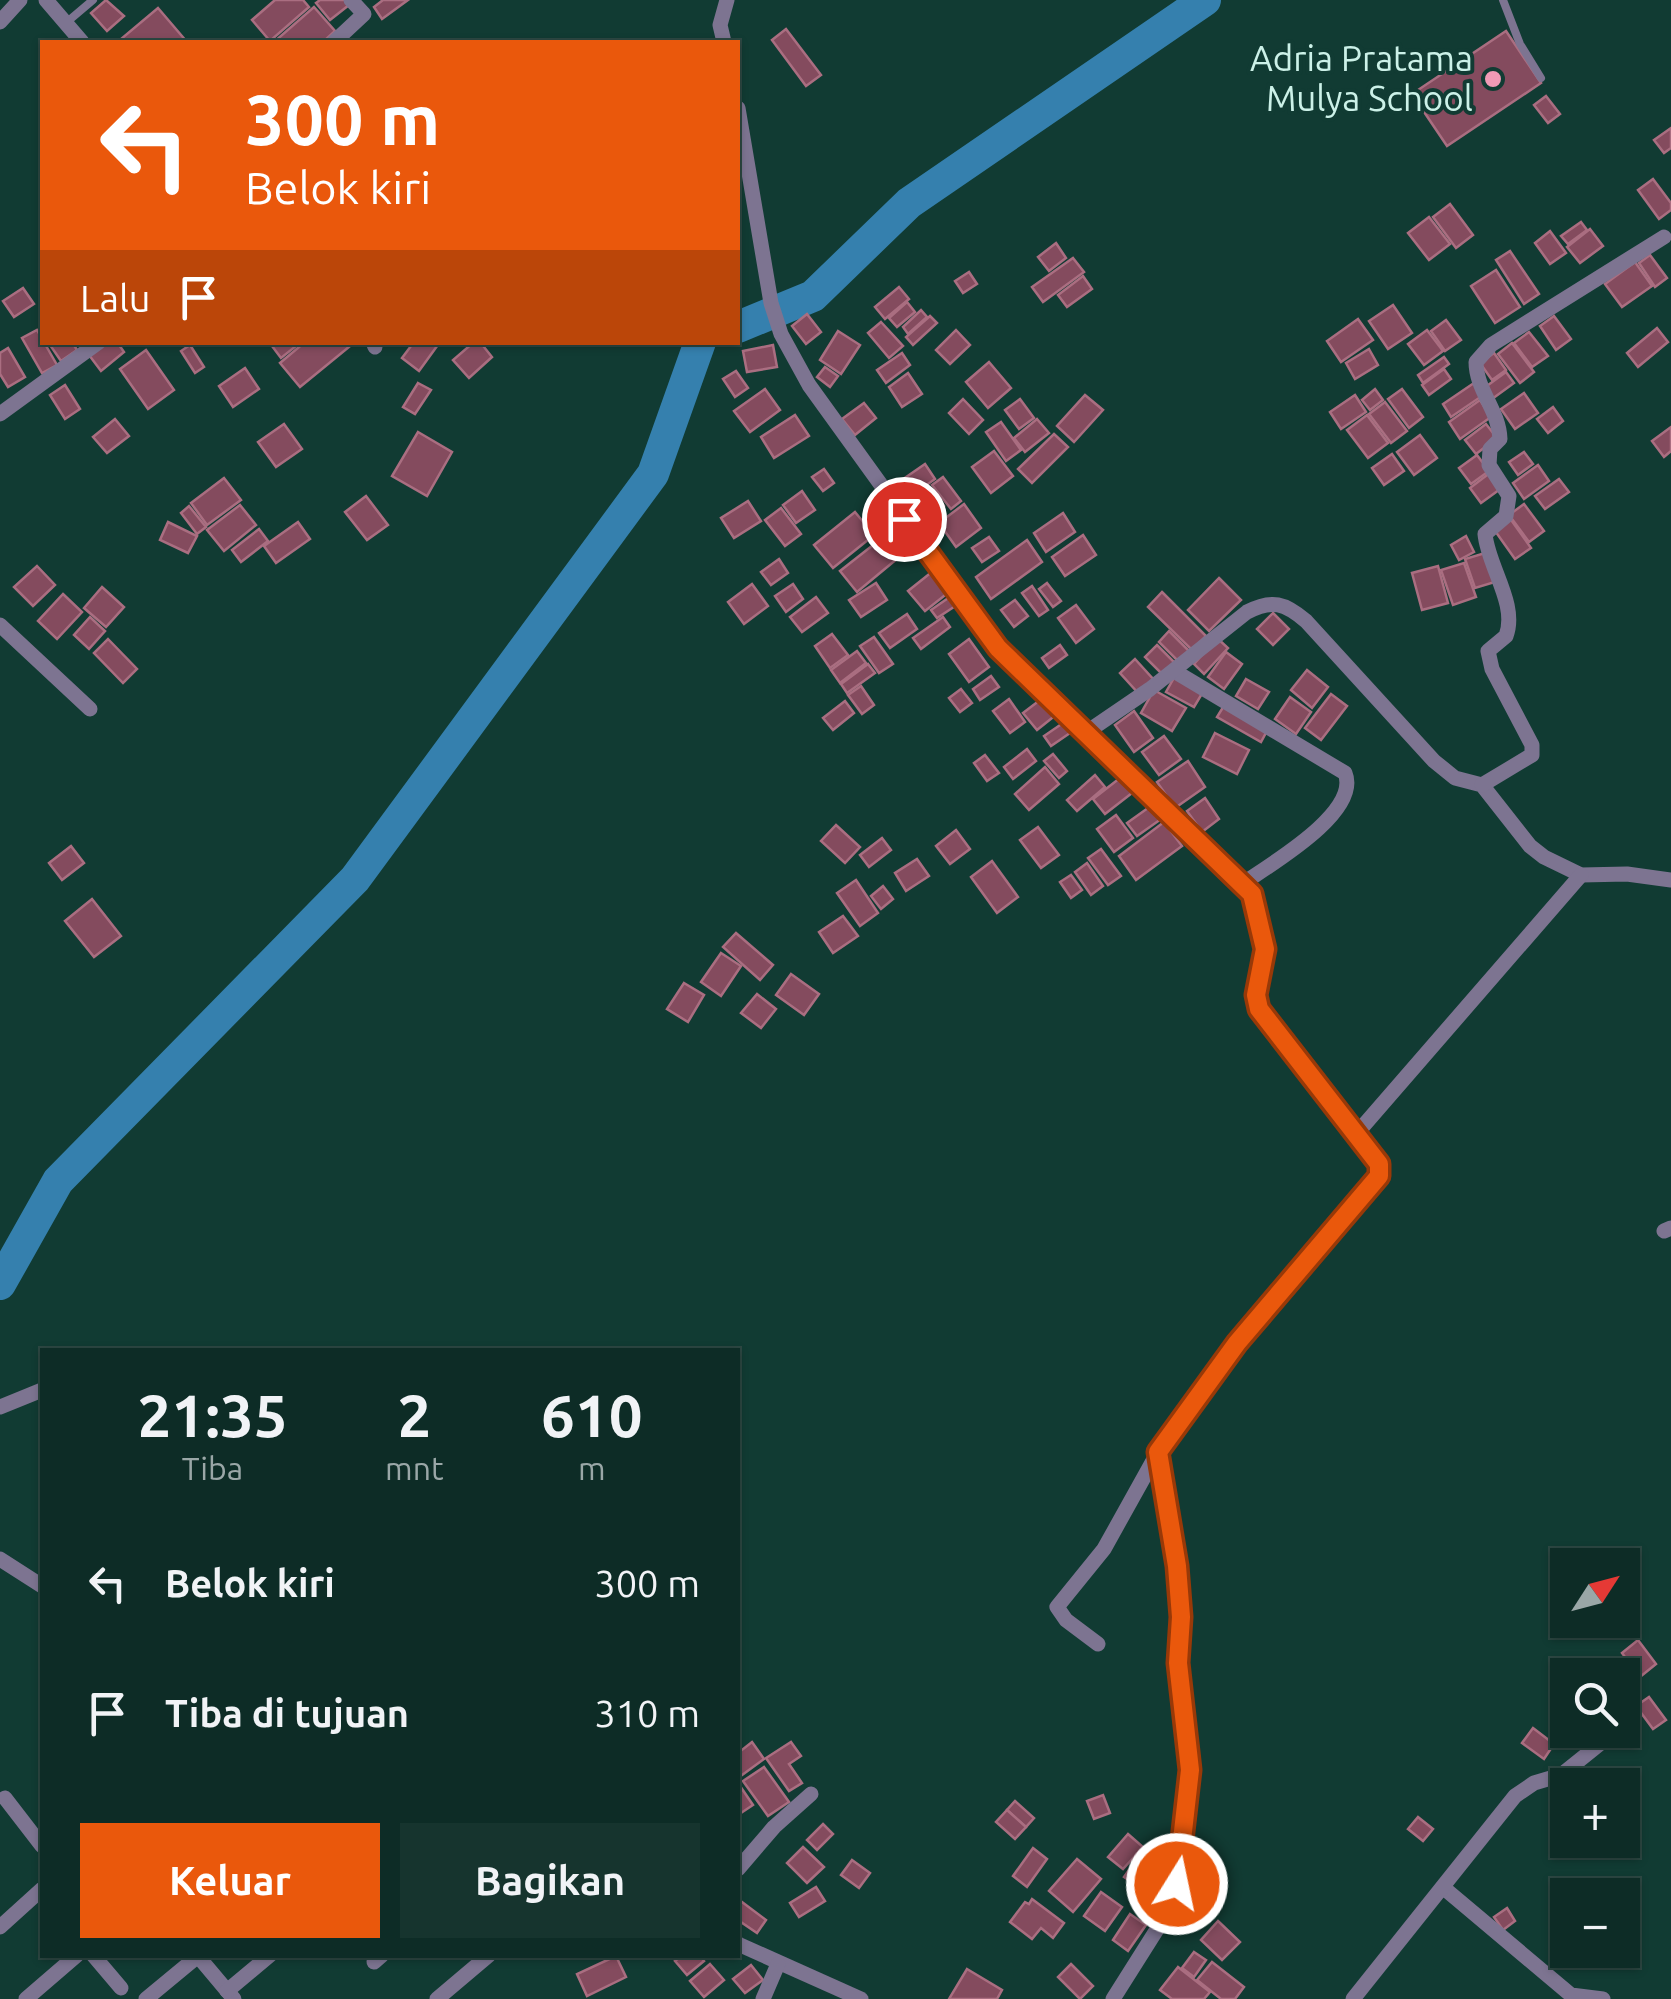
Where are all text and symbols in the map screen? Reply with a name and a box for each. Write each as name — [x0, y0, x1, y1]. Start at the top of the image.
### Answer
place label: Adria Pratama Mulya School — [1250, 38, 1473, 118]
marker: Adria Pratama Mulya School — [1482, 68, 1504, 90]
icon: left — [80, 80, 210, 210]
text: 300 m — [245, 80, 440, 158]
text: Belok kiri — [245, 162, 431, 213]
icon: arrive — [171, 270, 226, 325]
text: Lalu — [80, 277, 151, 319]
pin — [862, 477, 947, 562]
icon: arrive — [877, 492, 932, 547]
text: 21:35 — [137, 1381, 288, 1448]
text: 2 — [397, 1381, 431, 1448]
text: 610 — [541, 1381, 643, 1448]
text: Tiba — [182, 1450, 243, 1486]
text: mnt — [385, 1450, 444, 1486]
text: m — [578, 1450, 606, 1486]
north arrow — [1550, 1548, 1640, 1638]
map controls — [1550, 1548, 1640, 1968]
icon: left — [80, 1556, 135, 1611]
text: Belok kiri — [165, 1562, 335, 1604]
text: 300 m — [594, 1562, 700, 1604]
button: search — [1550, 1658, 1640, 1748]
icon: arrive — [80, 1686, 135, 1741]
text: Tiba di tujuan — [165, 1692, 409, 1734]
text: 310 m — [594, 1692, 700, 1734]
button: + — [1550, 1768, 1640, 1858]
button: Keluar — [80, 1823, 380, 1938]
button: Bagikan — [400, 1823, 700, 1938]
position arrow — [1125, 1832, 1229, 1936]
button: − — [1550, 1878, 1640, 1968]

